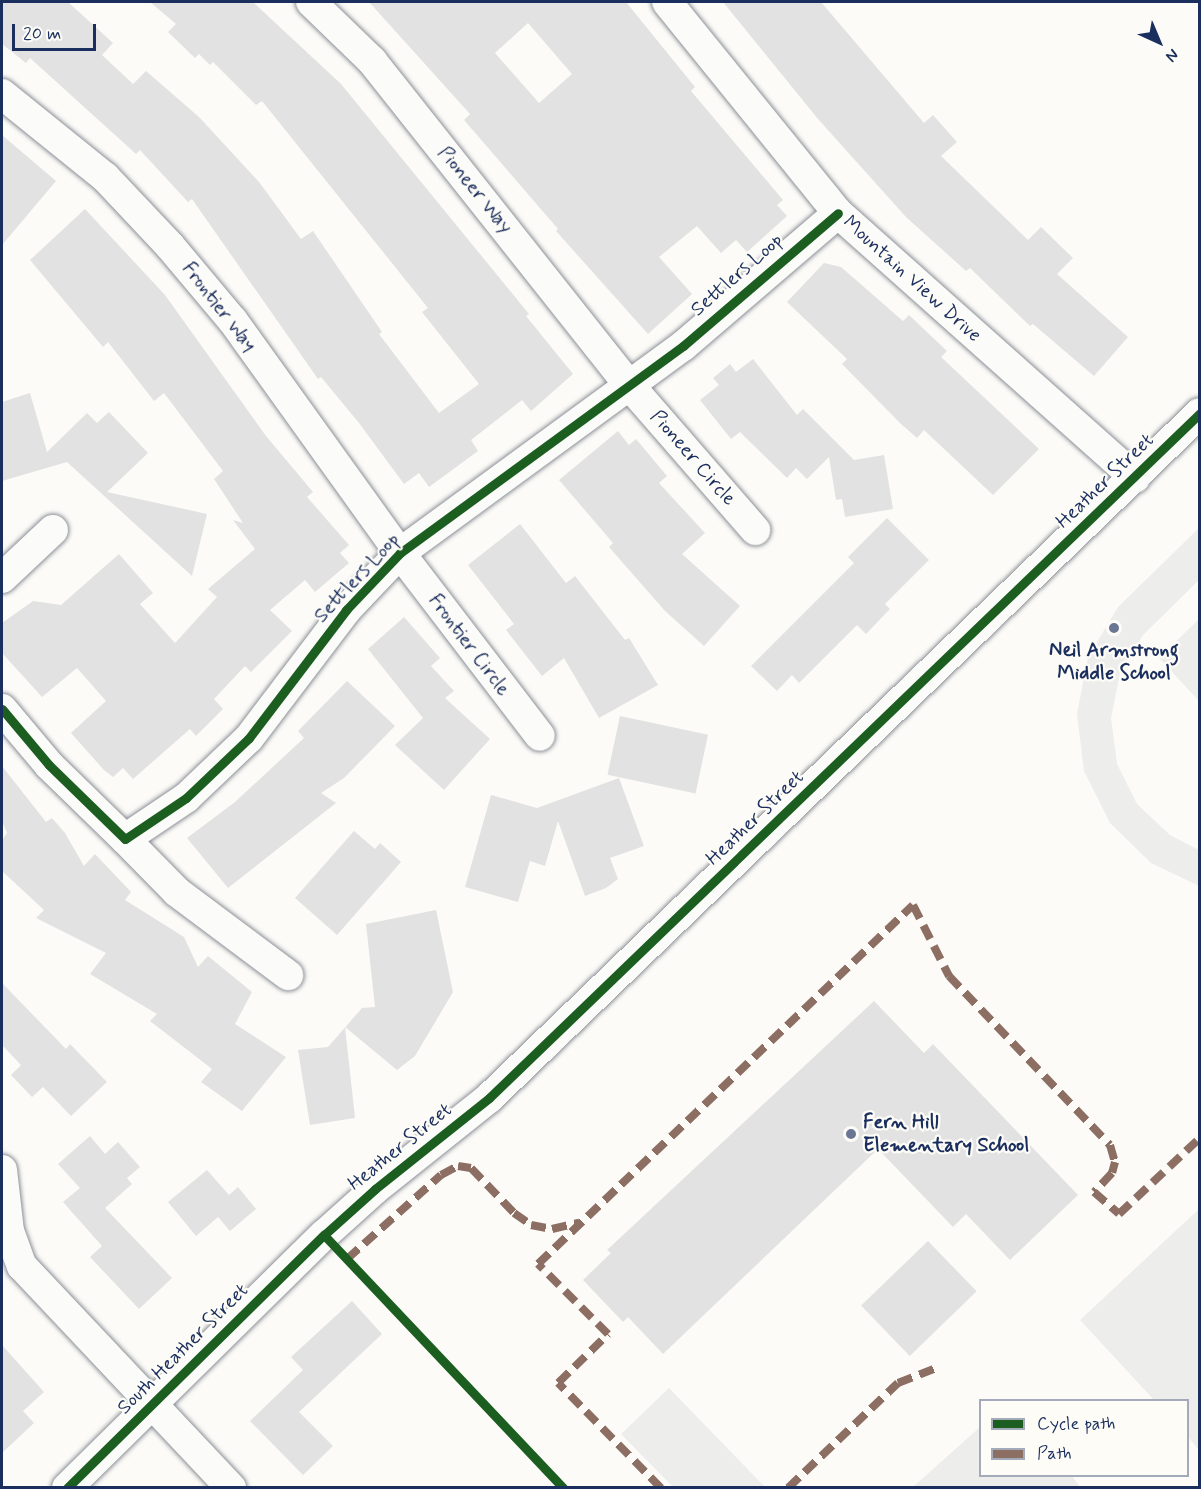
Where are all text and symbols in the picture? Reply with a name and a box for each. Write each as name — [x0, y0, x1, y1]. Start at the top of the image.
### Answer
scale bar — [15, 12, 99, 50]
north arrow — [1129, 12, 1189, 72]
text: 20 m — [23, 22, 61, 46]
text: N — [1161, 44, 1183, 67]
street label: Pioneer Way — [432, 141, 518, 239]
street label: Mountain View Drive — [839, 212, 985, 346]
street label: Settlers Loop — [686, 228, 788, 322]
street label: Frontier Way — [175, 256, 263, 358]
street label: Pioneer Circle — [645, 405, 741, 511]
street label: Heather Street — [1050, 427, 1160, 535]
street label: Settlers Loop — [309, 528, 405, 628]
street label: Frontier Circle — [422, 589, 516, 701]
marker: Neil Armstrong Middle School — [1107, 621, 1121, 635]
place label: Neil Armstrong Middle School — [1050, 638, 1178, 685]
street label: Heather Street — [700, 764, 810, 872]
street label: Heather Street — [342, 1097, 458, 1197]
place label: Fern Hill Elementary School — [863, 1110, 1029, 1157]
marker: Fern Hill Elementary School — [844, 1127, 858, 1141]
street label: South Heather Street — [111, 1277, 255, 1421]
legend — [979, 1399, 1189, 1477]
text: Cycle path — [1037, 1412, 1115, 1436]
text: Path — [1037, 1442, 1072, 1466]

